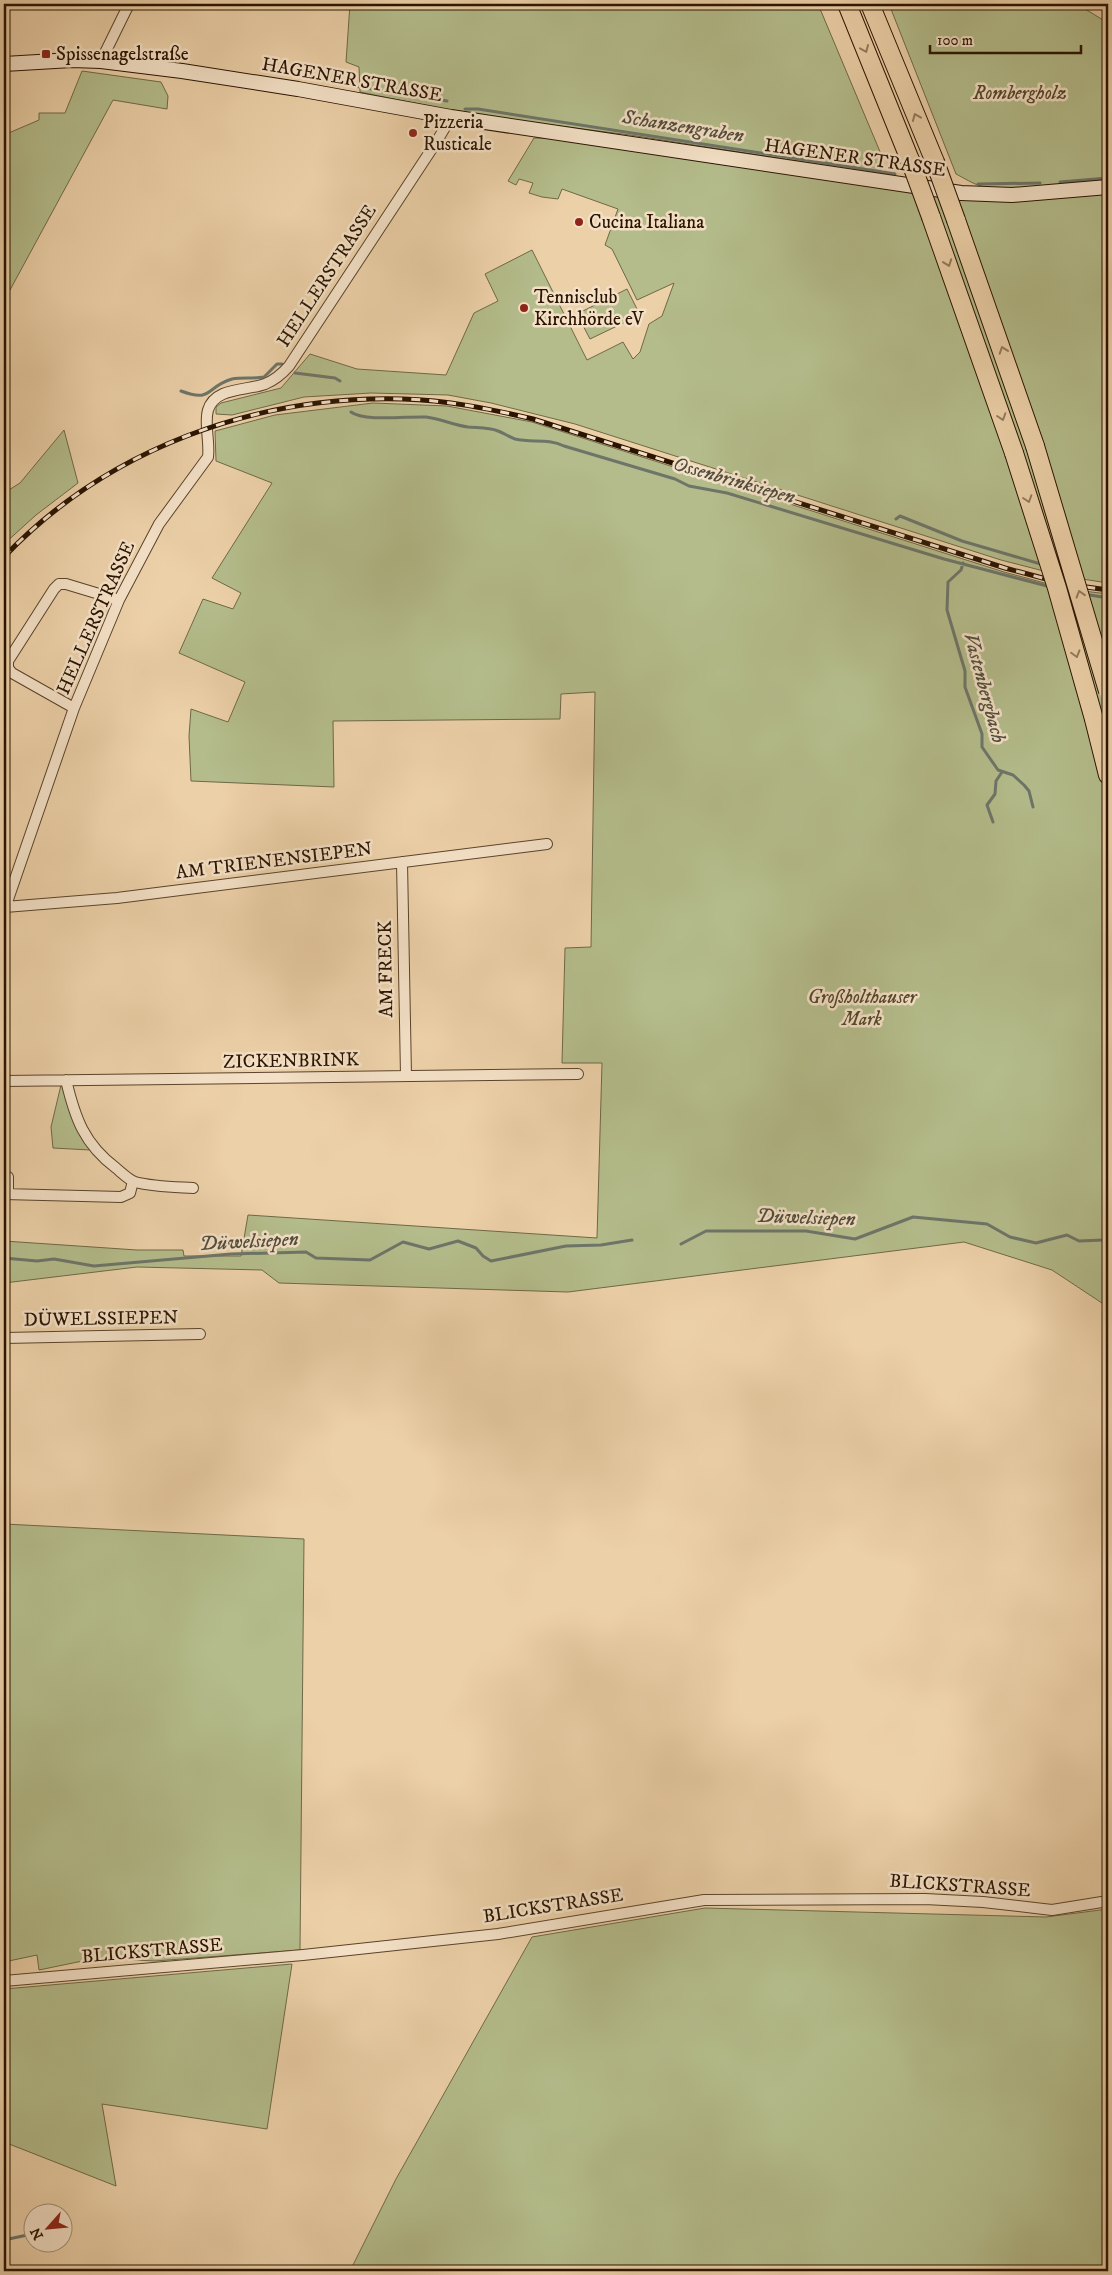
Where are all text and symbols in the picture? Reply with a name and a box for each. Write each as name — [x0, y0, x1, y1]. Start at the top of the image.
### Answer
scale bar — [930, 22, 1081, 54]
text: 100 m — [937, 31, 973, 50]
place label: Spissenagelstraße — [56, 43, 189, 66]
one-way arrow — [859, 44, 870, 53]
marker: Spissenagelstraße — [40, 48, 52, 60]
street label: HAGENER STRASSE — [260, 53, 444, 107]
park label: Rombergholz — [972, 82, 1067, 105]
water label: Schanzengraben — [619, 105, 746, 149]
place label: Pizzeria Rusticale — [423, 111, 492, 156]
one-way arrow — [912, 113, 923, 122]
marker: Pizzeria Rusticale — [407, 127, 419, 139]
street label: HAGENER STRASSE — [763, 134, 947, 182]
street label: HELLERSTRASSE — [272, 200, 382, 352]
place label: Cucina Italiana — [589, 211, 704, 234]
marker: Cucina Italiana — [573, 216, 585, 228]
one-way arrow — [942, 258, 952, 267]
place label: Tennisclub Kirchhörde eV — [534, 286, 645, 331]
marker: Tennisclub Kirchhörde eV — [518, 302, 530, 314]
one-way arrow — [999, 347, 1009, 355]
one-way arrow — [996, 412, 1006, 420]
water label: Ossenbrinksiepen — [670, 452, 798, 510]
one-way arrow — [1023, 494, 1033, 503]
street label: HELLERSTRASSE — [52, 538, 140, 698]
one-way arrow — [1075, 590, 1085, 598]
water label: Vastenbergbach — [957, 630, 1011, 746]
one-way arrow — [1070, 650, 1081, 659]
street label: AM TRIENENSIEPEN — [174, 838, 374, 884]
street label: AM FRECK — [374, 920, 398, 1018]
park label: Großholthauser Mark — [808, 986, 918, 1031]
street label: ZICKENBRINK — [223, 1048, 360, 1074]
water label: Düwelsiepen — [756, 1204, 856, 1232]
water label: Düwelsiepen — [199, 1227, 299, 1257]
street label: DÜWELSSIEPEN — [24, 1305, 178, 1332]
street label: BLICKSTRASSE — [889, 1870, 1031, 1902]
street label: BLICKSTRASSE — [481, 1884, 625, 1928]
street label: BLICKSTRASSE — [80, 1933, 224, 1969]
north arrow — [22, 2202, 72, 2252]
text: N — [26, 2224, 48, 2243]

